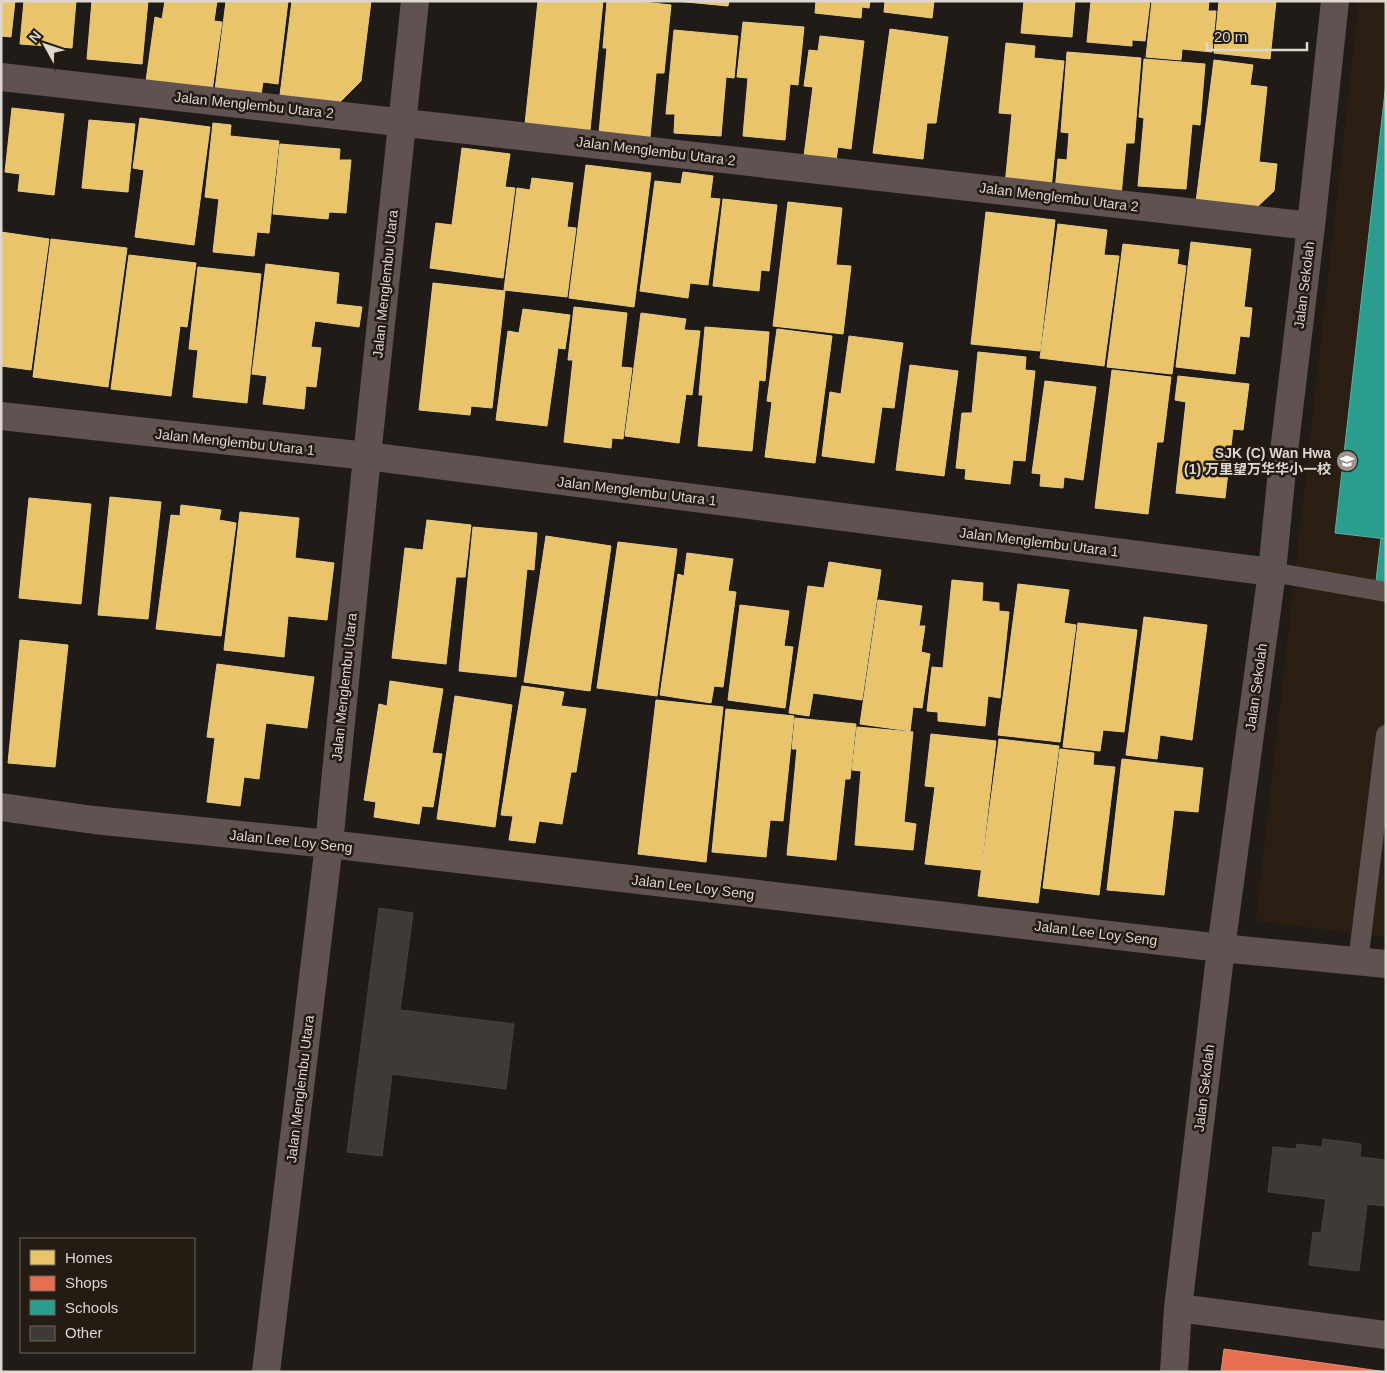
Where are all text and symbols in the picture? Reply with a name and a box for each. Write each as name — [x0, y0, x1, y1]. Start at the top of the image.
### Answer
north arrow — [20, 20, 70, 70]
scale bar — [1207, 20, 1307, 52]
text: N — [26, 28, 44, 46]
text: 20 m — [1214, 28, 1247, 45]
street label: Jalan Menglembu Utara 2 — [173, 89, 335, 121]
street label: Jalan Menglembu Utara 2 — [575, 133, 737, 169]
street label: Jalan Menglembu Utara 2 — [978, 179, 1140, 215]
street label: Jalan Menglembu Utara — [369, 209, 401, 359]
street label: Jalan Sekolah — [1291, 240, 1317, 330]
street label: Jalan Menglembu Utara 1 — [154, 426, 316, 458]
place label: SJK (C) Wan Hwa (1) 万里望万华华小一校 — [1184, 445, 1331, 477]
school or university icon: SJK (C) Wan Hwa (1) 万里望万华华小一校 — [1335, 449, 1359, 473]
street label: Jalan Menglembu Utara 1 — [556, 473, 718, 509]
street label: Jalan Menglembu Utara 1 — [958, 524, 1120, 560]
street label: Jalan Menglembu Utara — [328, 612, 360, 762]
street label: Jalan Sekolah — [1242, 642, 1270, 732]
street label: Jalan Lee Loy Seng — [229, 827, 353, 855]
street label: Jalan Lee Loy Seng — [631, 872, 755, 902]
street label: Jalan Lee Loy Seng — [1034, 918, 1158, 948]
street label: Jalan Menglembu Utara — [283, 1014, 317, 1164]
street label: Jalan Sekolah — [1191, 1043, 1217, 1133]
legend — [20, 1238, 195, 1353]
text: Homes — [65, 1249, 113, 1266]
text: Shops — [65, 1274, 108, 1291]
text: Schools — [65, 1299, 118, 1316]
text: Other — [65, 1324, 103, 1341]

